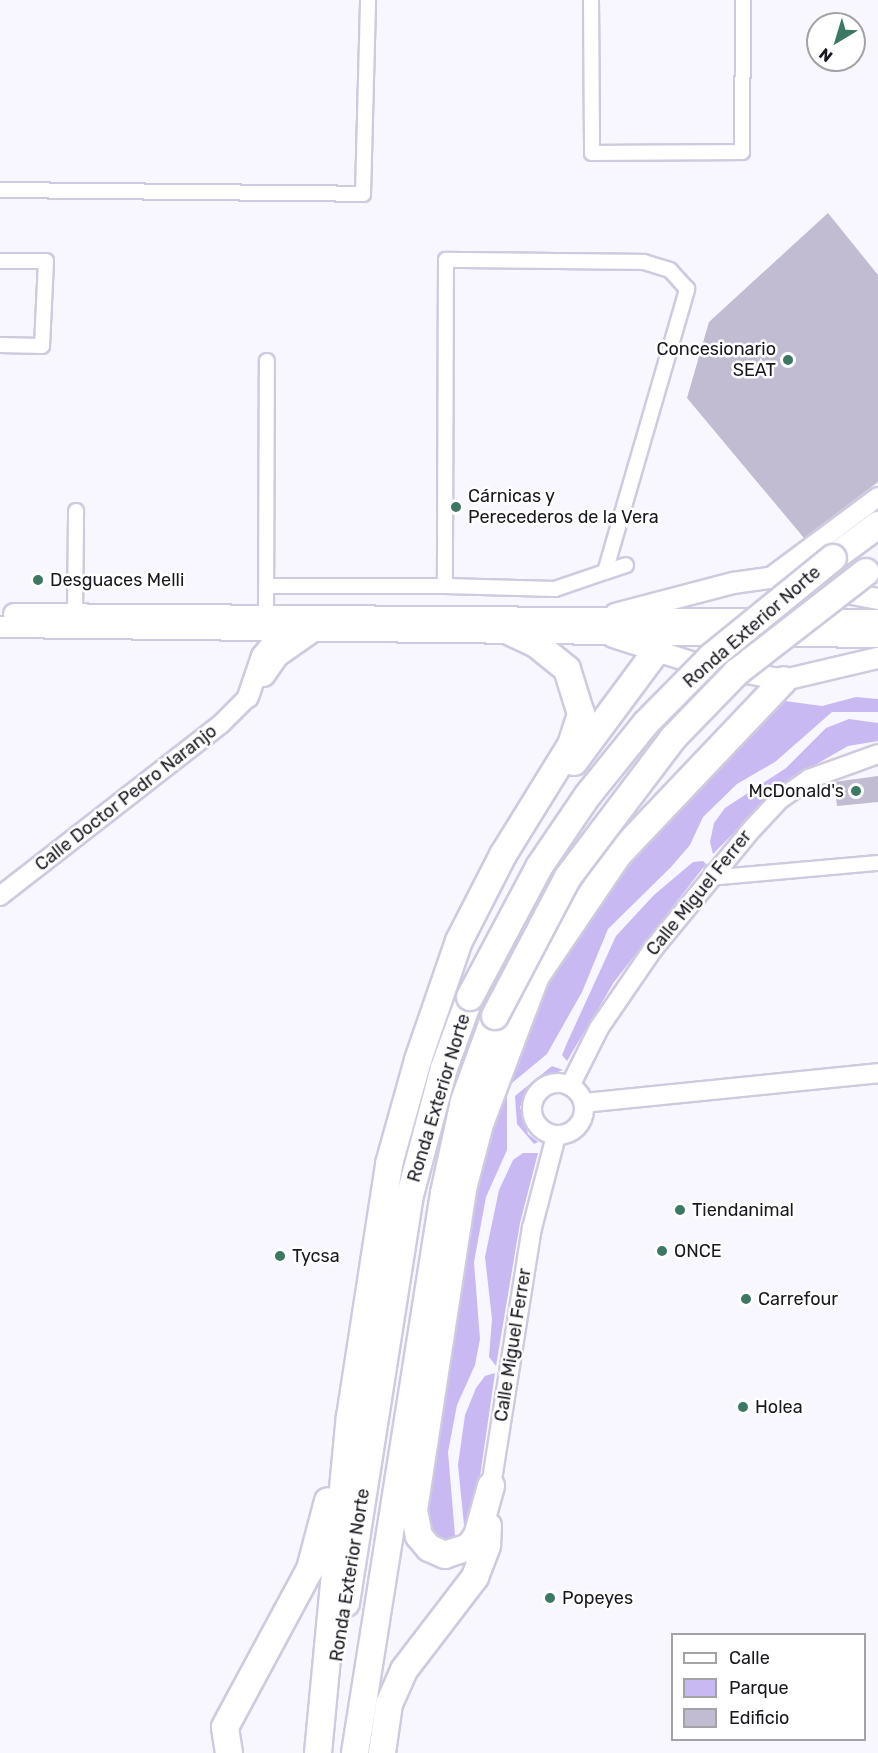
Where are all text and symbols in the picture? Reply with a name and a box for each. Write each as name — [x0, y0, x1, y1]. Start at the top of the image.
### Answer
north arrow — [806, 12, 866, 72]
text: N — [815, 44, 836, 66]
place label: Concesionario SEAT — [657, 339, 776, 382]
marker: Concesionario SEAT — [781, 353, 795, 367]
place label: Cárnicas y Perecederos de la Vera — [468, 486, 659, 528]
marker: Cárnicas y Perecederos de la Vera — [449, 500, 463, 514]
street label: Ronda Exterior Norte — [679, 561, 825, 693]
place label: Desguaces Melli — [50, 569, 184, 591]
marker: Desguaces Melli — [31, 573, 45, 587]
street label: Calle Doctor Pedro Naranjo — [31, 720, 221, 876]
place label: McDonald's — [748, 780, 844, 802]
marker: McDonald's — [849, 784, 863, 798]
street label: Calle Miguel Ferrer — [642, 826, 756, 960]
street label: Ronda Exterior Norte — [403, 1011, 475, 1185]
place label: Tiendanimal — [692, 1199, 794, 1221]
marker: Tiendanimal — [673, 1203, 687, 1217]
place label: ONCE — [674, 1240, 722, 1262]
marker: ONCE — [655, 1244, 669, 1258]
place label: Tycsa — [292, 1245, 340, 1267]
marker: Tycsa — [273, 1249, 287, 1263]
street label: Calle Miguel Ferrer — [490, 1267, 536, 1423]
place label: Carrefour — [758, 1288, 838, 1310]
marker: Carrefour — [739, 1292, 753, 1306]
place label: Holea — [755, 1396, 803, 1418]
marker: Holea — [736, 1400, 750, 1414]
street label: Ronda Exterior Norte — [326, 1487, 374, 1663]
place label: Popeyes — [562, 1587, 633, 1609]
marker: Popeyes — [543, 1591, 557, 1605]
legend — [671, 1633, 866, 1741]
text: Calle — [729, 1647, 770, 1669]
text: Parque — [729, 1677, 789, 1699]
text: Edificio — [729, 1707, 789, 1729]

